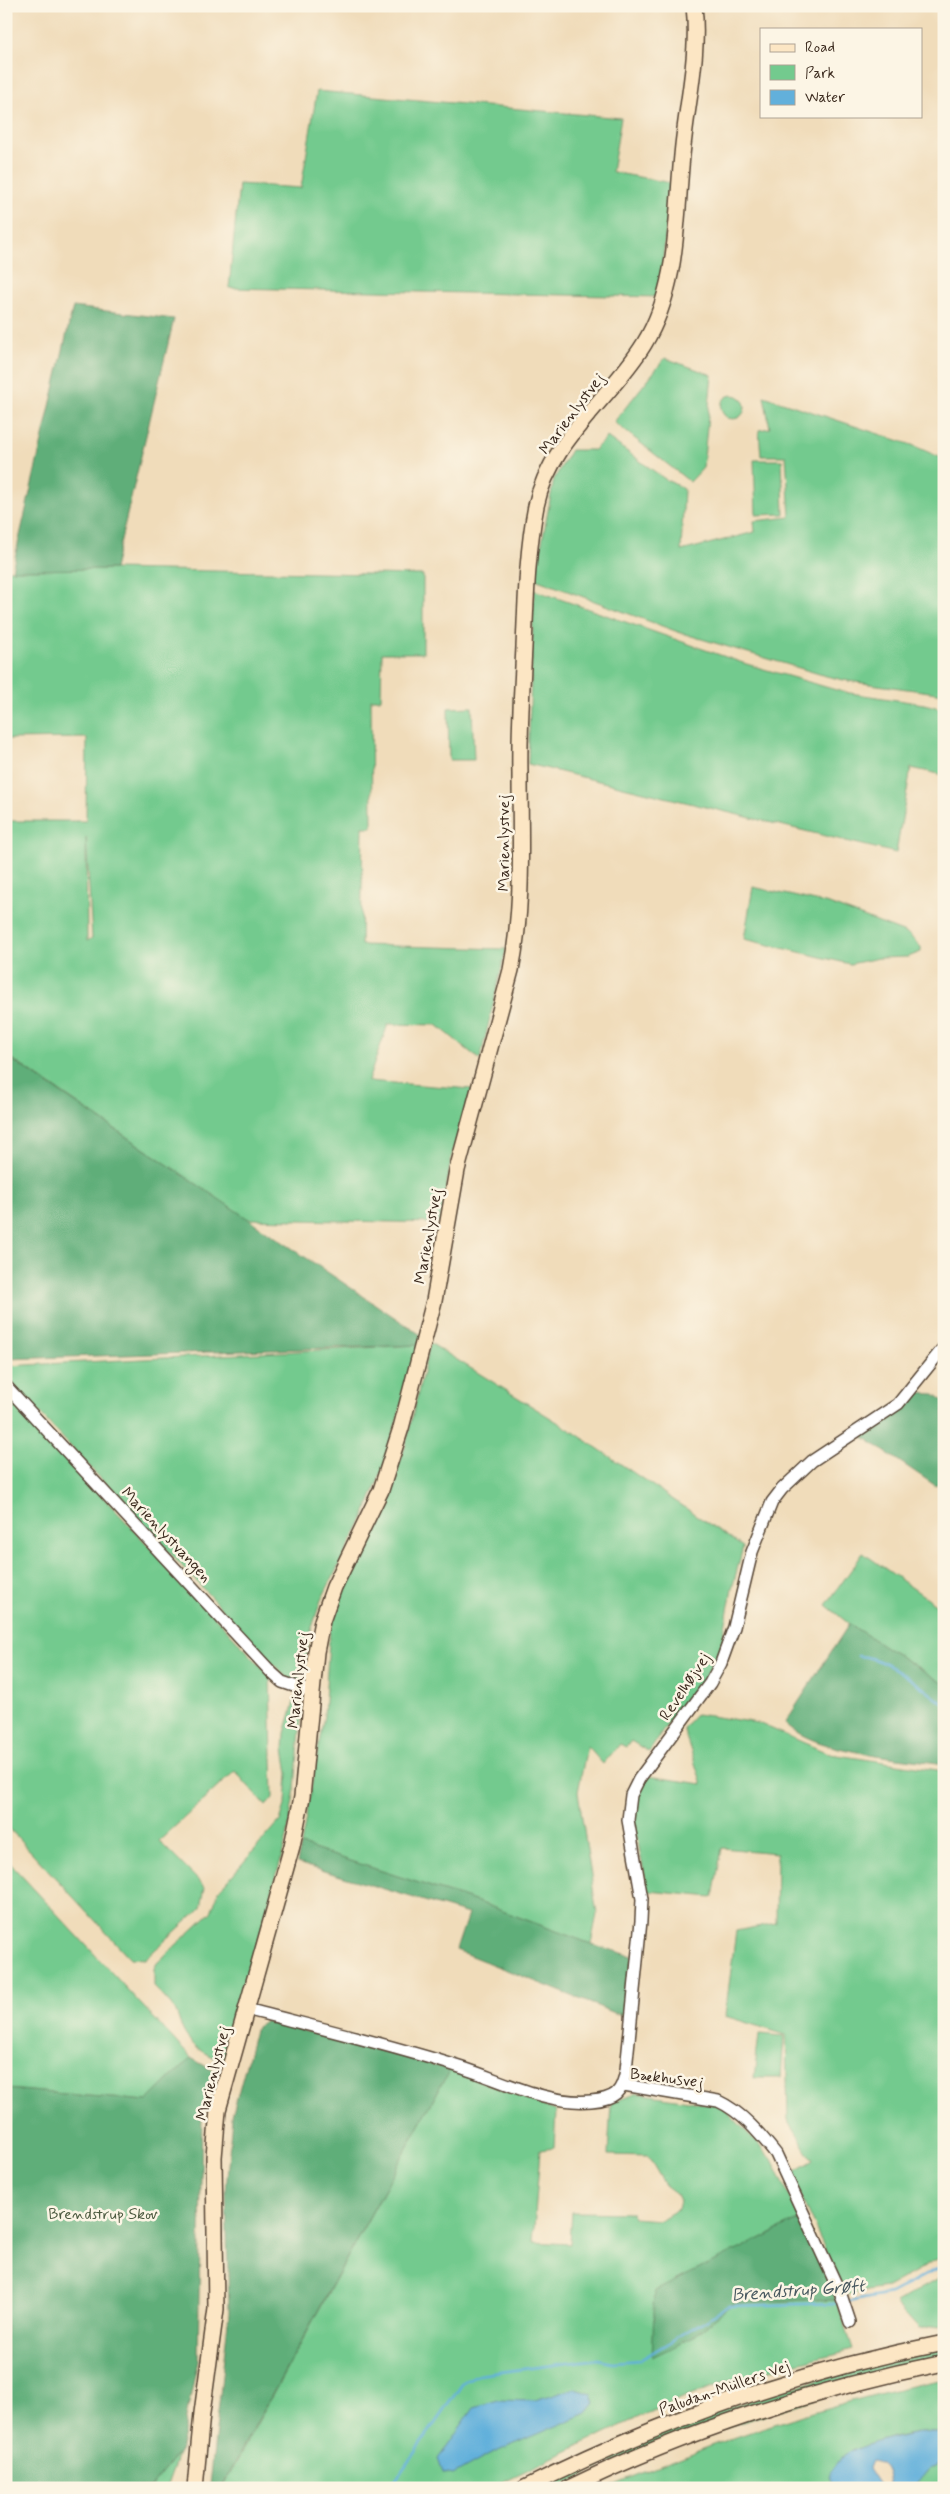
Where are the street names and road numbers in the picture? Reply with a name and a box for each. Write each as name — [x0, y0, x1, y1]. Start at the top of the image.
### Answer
street label: Marienlystvej — [535, 369, 610, 459]
street label: Marienlystvej — [494, 794, 515, 892]
street label: Marienlystvej — [410, 1187, 447, 1286]
street label: Marienlystvangen — [115, 1483, 216, 1588]
street label: Marienlystvej — [283, 1631, 314, 1730]
street label: Revelhøjvej — [655, 1649, 716, 1725]
street label: Marienlystvej — [192, 2024, 235, 2123]
street label: Bækhusvej — [629, 2064, 705, 2093]
street label: Paludan-Müllers Vej — [656, 2356, 793, 2421]

